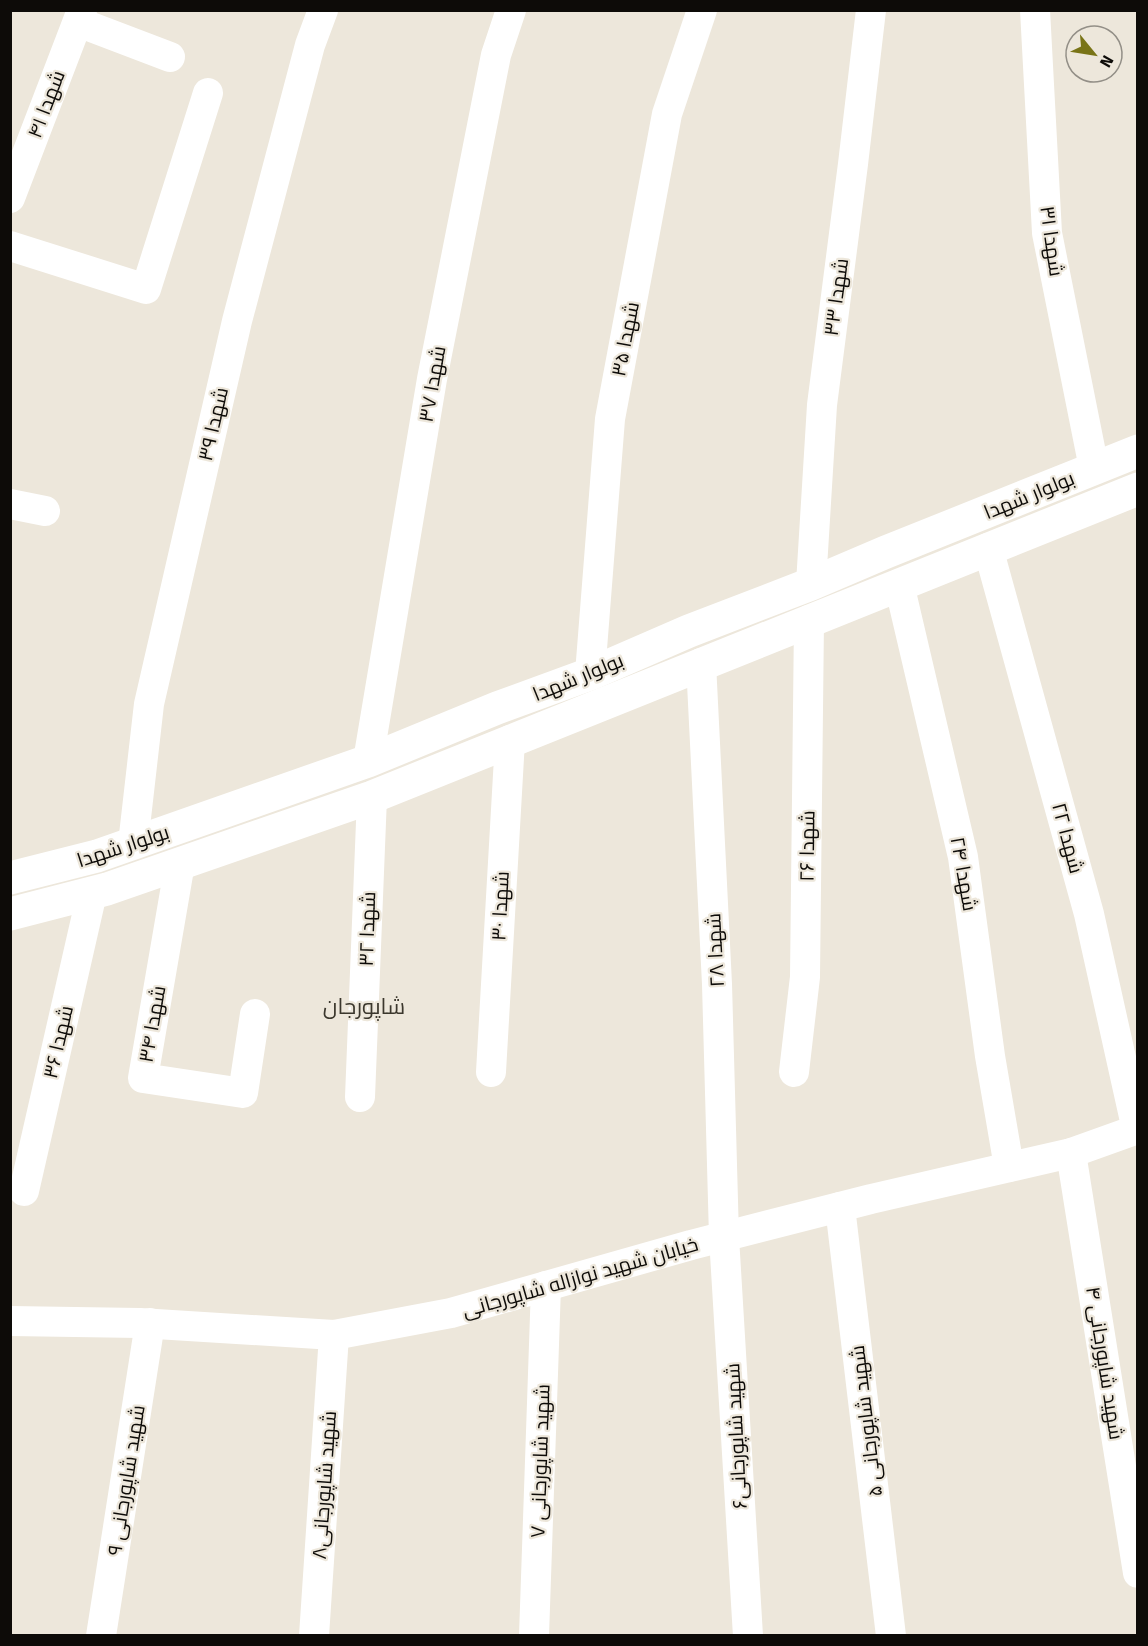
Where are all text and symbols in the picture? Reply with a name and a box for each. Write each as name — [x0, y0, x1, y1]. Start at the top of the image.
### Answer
north arrow — [1064, 24, 1124, 84]
text: N — [1096, 52, 1117, 71]
street label: شهدا ۴۱ — [22, 67, 71, 142]
street label: شهدا ۳۱ — [1034, 204, 1069, 278]
street label: شهدا ۳۳ — [819, 257, 854, 338]
street label: شهدا ۳۵ — [606, 300, 645, 379]
street label: شهدا ۳۷ — [413, 344, 451, 424]
street label: شهدا ۳۹ — [193, 385, 234, 463]
street label: بولوار شهدا — [980, 466, 1078, 525]
street label: بولوار شهدا — [529, 648, 627, 707]
street label: شهدا ۲۲ — [1046, 800, 1089, 876]
street label: شهدا ۲۶ — [794, 810, 821, 882]
street label: بولوار شهدا — [74, 820, 173, 873]
street label: شهدا ۲۴ — [945, 835, 982, 913]
street label: شهدا ۳۰ — [486, 871, 515, 941]
street label: شهدا ۳۲ — [354, 891, 381, 967]
street label: شهدا ۲۸ — [701, 912, 730, 988]
street label: شهدا ۳۴ — [133, 984, 172, 1065]
district label: شاپورجان — [323, 993, 405, 1021]
street label: شهدا ۳۶ — [38, 1003, 79, 1081]
street label: خیابان شهید نوازاله شاپورجانی — [459, 1232, 701, 1323]
street label: شهید شاپورجانی ۴ — [1080, 1285, 1129, 1441]
street label: شهید شاپورجانی ۵ — [845, 1344, 888, 1498]
street label: شهید شاپورجانی۶ — [720, 1363, 753, 1509]
street label: شهید شاپورجانی ۷ — [525, 1384, 556, 1538]
street label: شهید شاپورجانی ۹ — [102, 1403, 151, 1557]
street label: شهید شاپورجانی۸ — [307, 1410, 342, 1560]

